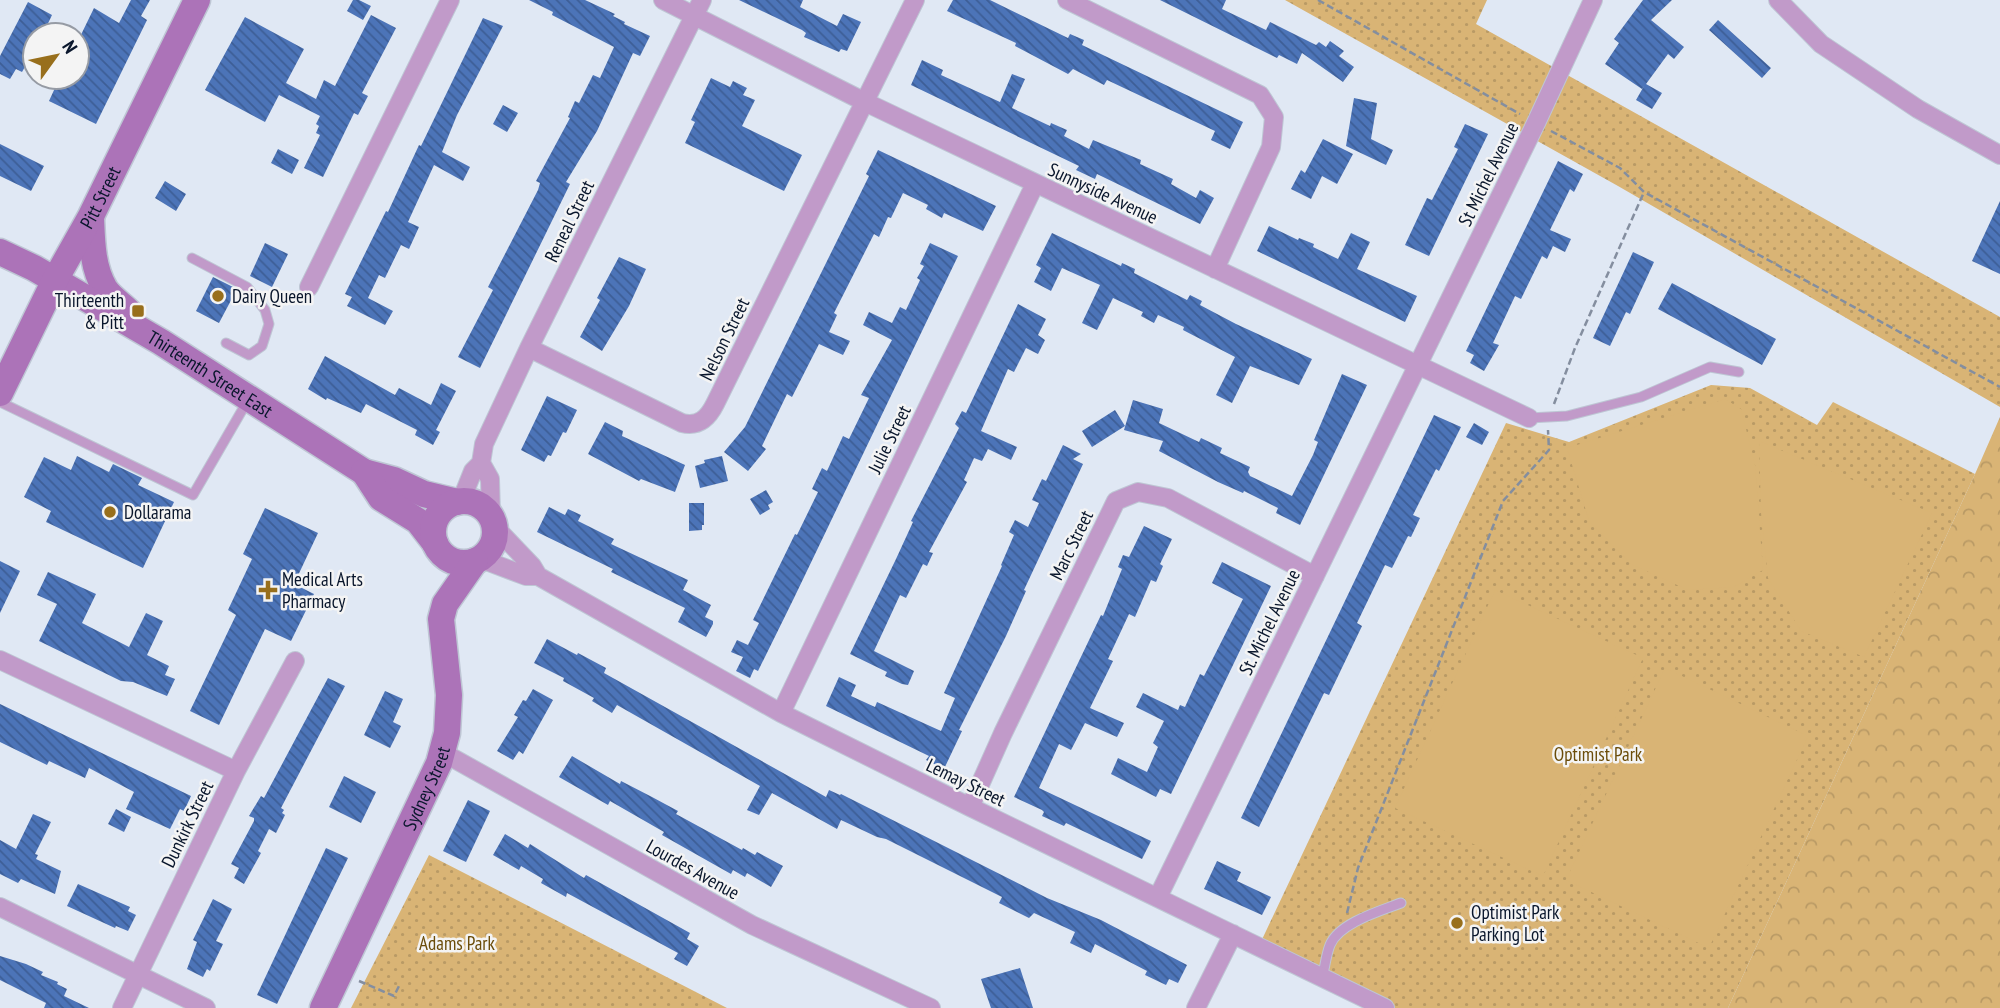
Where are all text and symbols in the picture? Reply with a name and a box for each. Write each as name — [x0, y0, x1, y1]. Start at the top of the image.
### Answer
north arrow — [21, 21, 91, 91]
text: N — [57, 36, 83, 58]
street label: St Michel Avenue — [1453, 118, 1524, 230]
street label: Sunnyside Avenue — [1044, 157, 1162, 229]
street label: Pitt Street — [74, 161, 126, 233]
street label: Reneal Street — [539, 176, 599, 266]
place label: Dairy Queen — [232, 284, 312, 308]
place label: Thirteenth & Pitt — [55, 288, 125, 334]
marker: Dairy Queen — [210, 288, 226, 304]
street label: Nelson Street — [694, 293, 755, 384]
marker: Thirteenth & Pitt — [130, 303, 146, 319]
street label: Thirteenth Street East — [143, 325, 278, 423]
street label: Julie Street — [862, 400, 916, 478]
place label: Dollarama — [124, 500, 191, 524]
marker: Dollarama — [102, 504, 118, 520]
street label: Marc Street — [1044, 505, 1098, 584]
street label: St. Michel Avenue — [1233, 565, 1305, 679]
place label: Medical Arts Pharmacy — [282, 567, 363, 613]
marker: Medical Arts Pharmacy — [260, 582, 276, 598]
park label: Optimist Park — [1554, 742, 1643, 766]
street label: Sydney Street — [397, 743, 455, 834]
street label: Lemay Street — [923, 753, 1010, 812]
street label: Dunkirk Street — [156, 776, 219, 871]
street label: Lourdes Avenue — [642, 834, 744, 904]
place label: Optimist Park Parking Lot — [1471, 900, 1560, 946]
marker: Optimist Park Parking Lot — [1449, 915, 1465, 931]
park label: Adams Park — [419, 931, 496, 955]

